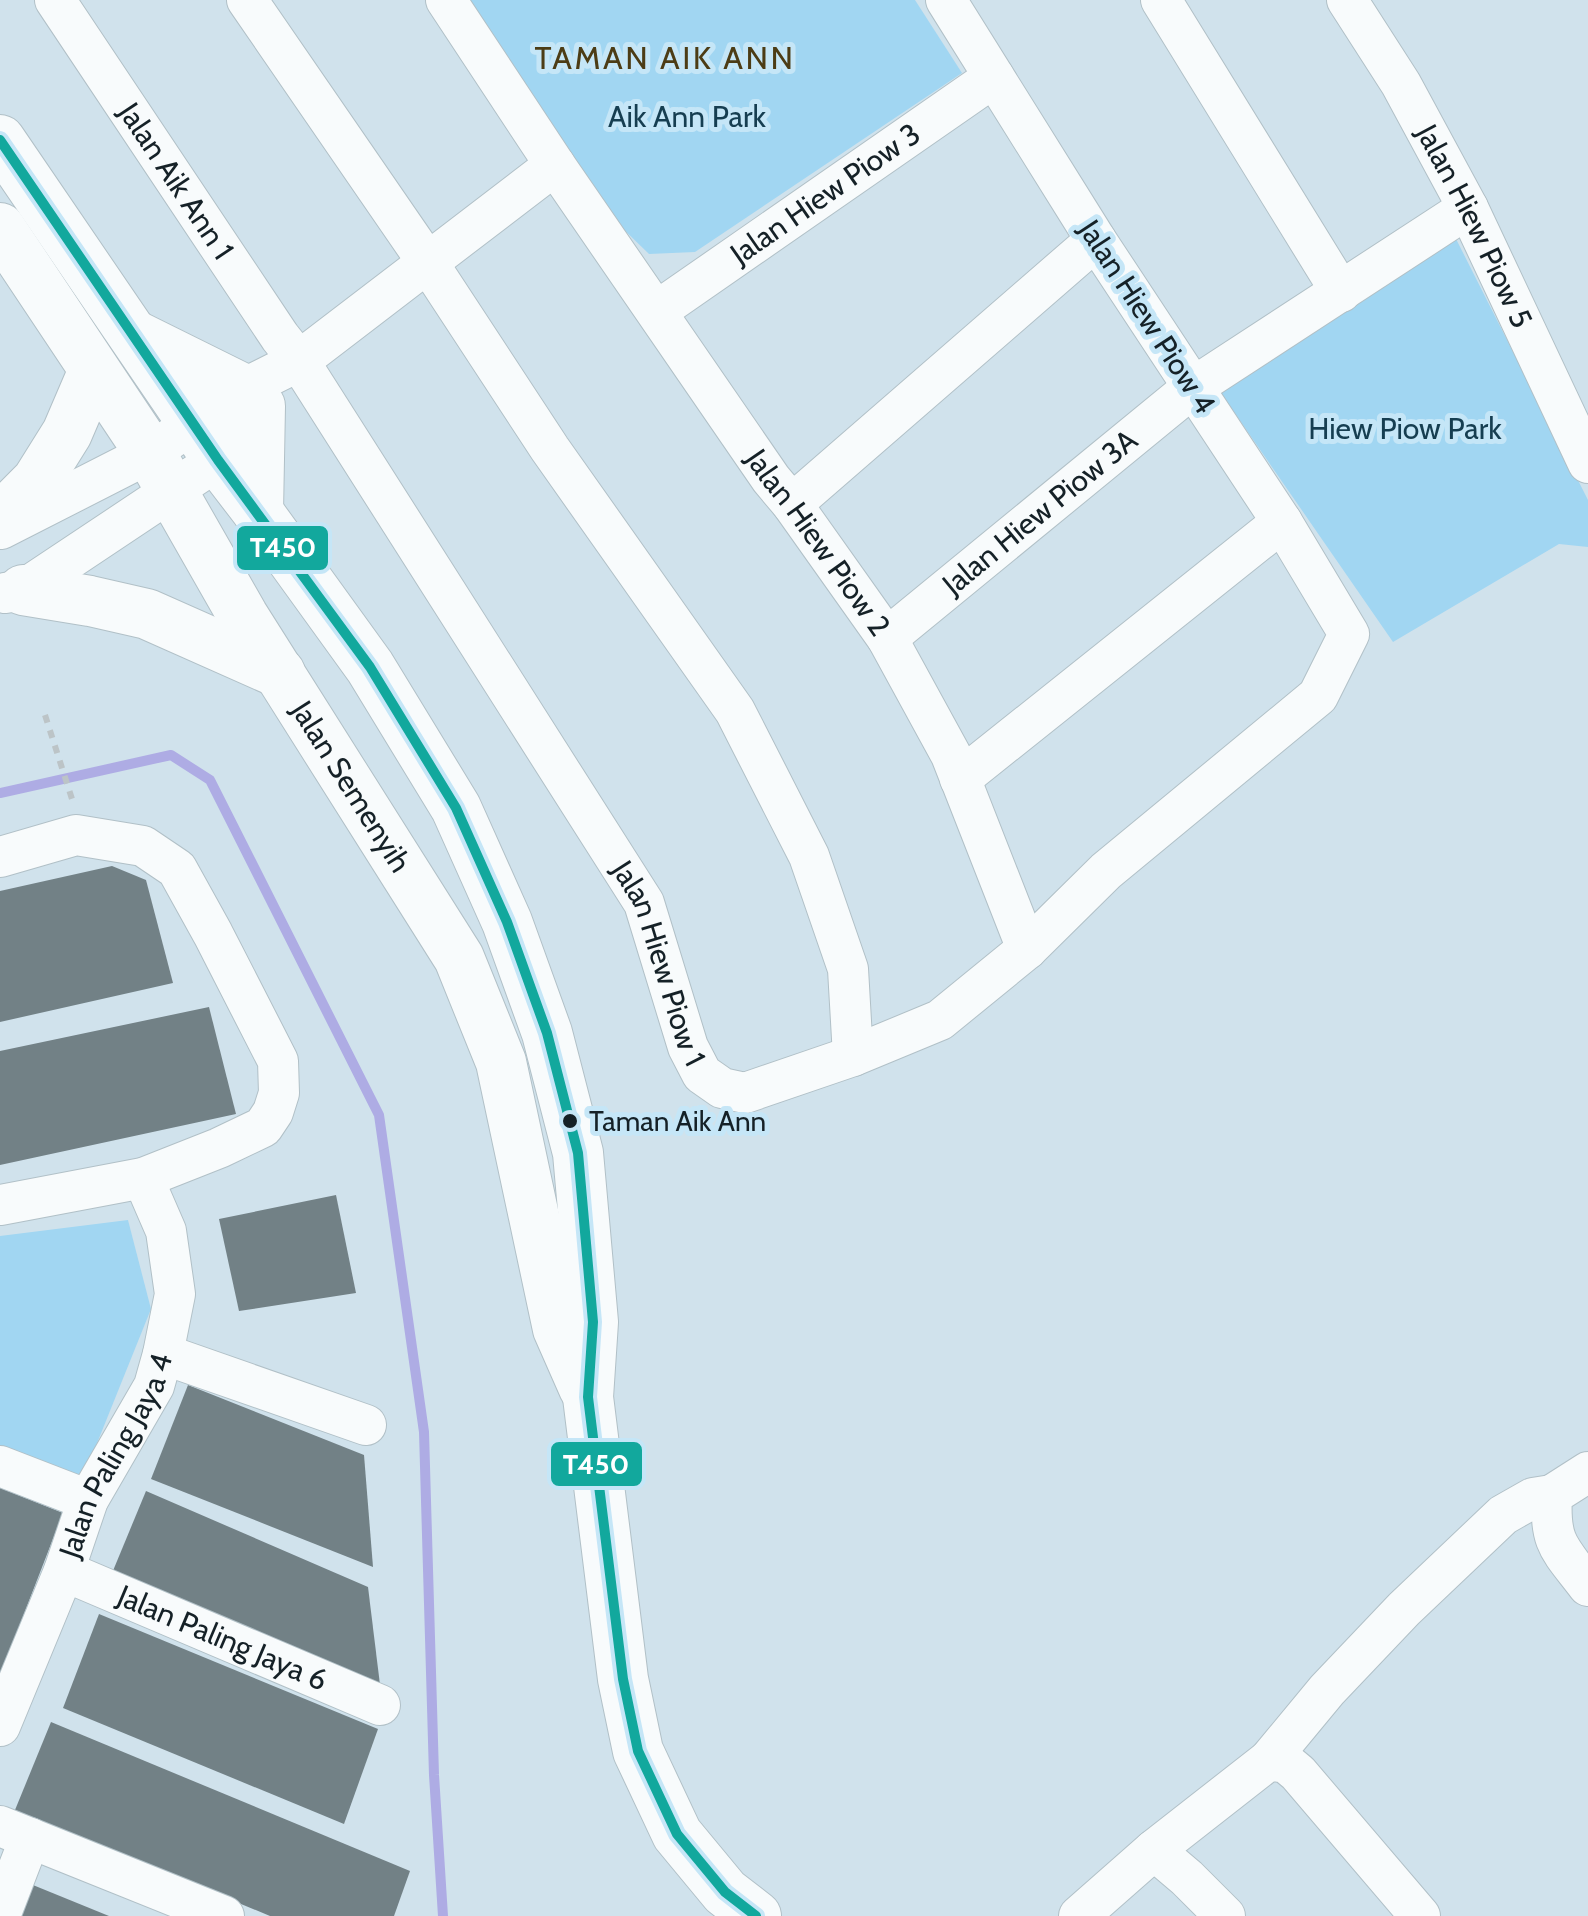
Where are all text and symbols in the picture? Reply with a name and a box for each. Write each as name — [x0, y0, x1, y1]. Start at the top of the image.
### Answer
district label: TAMAN AIK ANN — [535, 38, 795, 77]
street label: Jalan Aik Ann 1 — [110, 95, 242, 266]
park label: Aik Ann Park — [608, 98, 766, 135]
street label: Jalan Hiew Piow 3 — [722, 115, 927, 273]
street label: Jalan Hiew Piow 5 — [1408, 117, 1541, 334]
street label: Jalan Hiew Piow 4 — [1071, 212, 1224, 420]
park label: Hiew Piow Park — [1308, 410, 1502, 447]
street label: Jalan Hiew Piow 3A — [934, 421, 1145, 603]
street label: Jalan Hiew Piow 2 — [738, 441, 899, 643]
line badge: T450 — [235, 524, 330, 572]
text: T450 — [250, 530, 316, 564]
street label: Jalan Semenyih — [283, 693, 419, 879]
street label: Jalan Hiew Piow 1 — [603, 853, 714, 1072]
place label: Taman Aik Ann — [589, 1104, 766, 1138]
marker: Taman Aik Ann — [560, 1111, 580, 1131]
street label: Jalan Paling Jaya 4 — [50, 1349, 180, 1563]
line badge: T450 — [549, 1440, 644, 1488]
text: T450 — [563, 1447, 629, 1481]
street label: Jalan Paling Jaya 6 — [111, 1576, 333, 1699]

